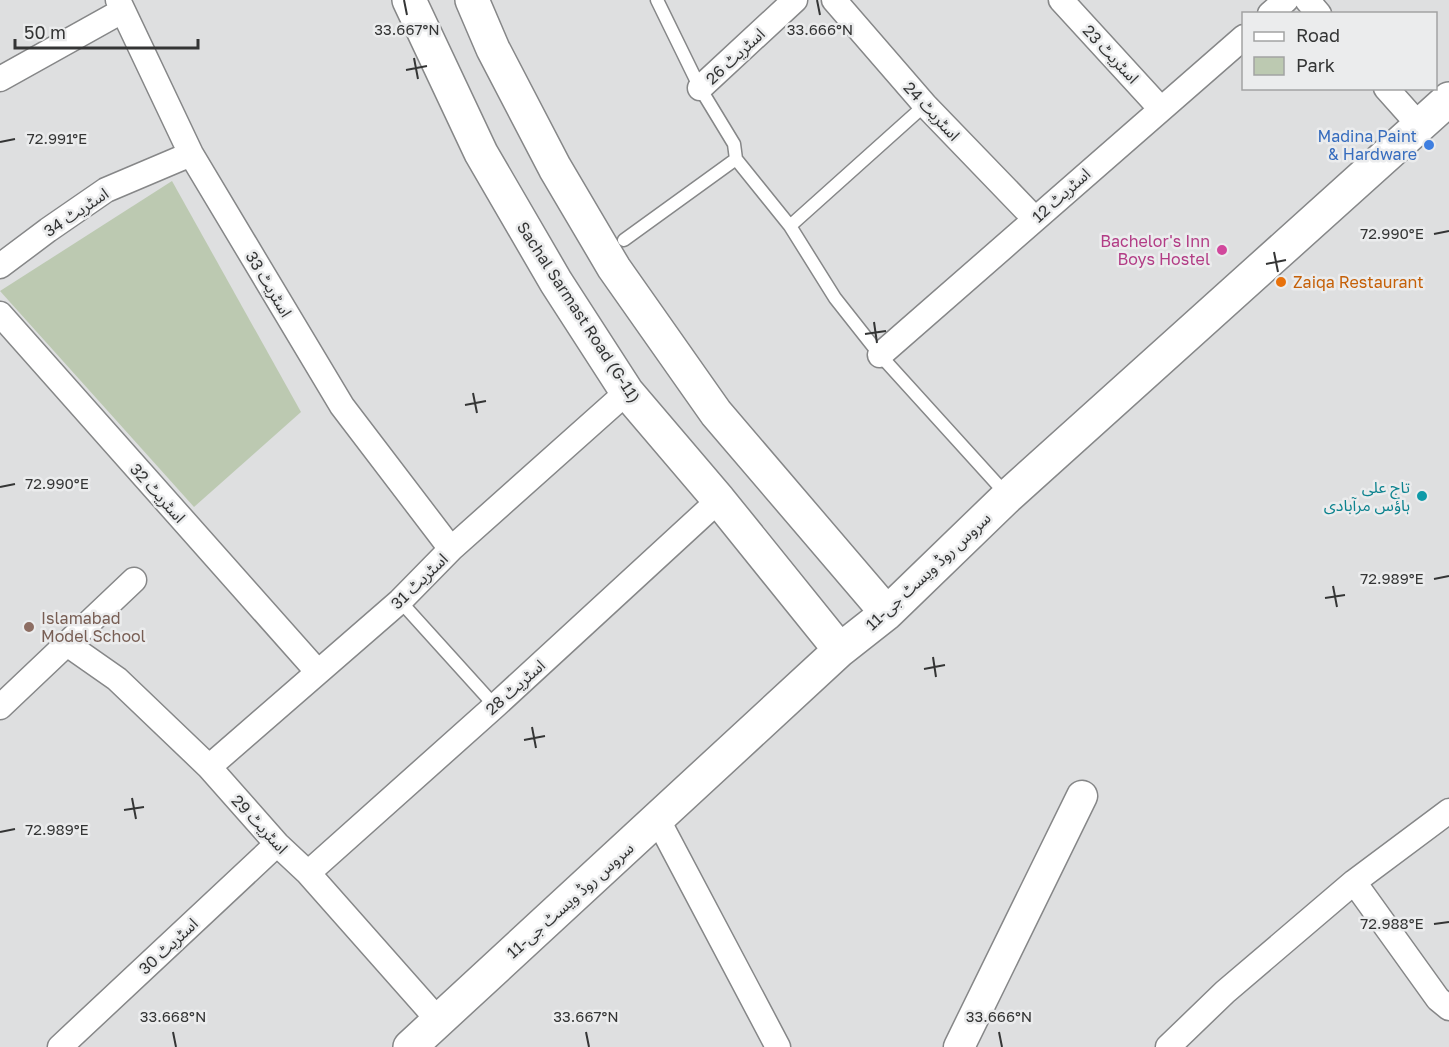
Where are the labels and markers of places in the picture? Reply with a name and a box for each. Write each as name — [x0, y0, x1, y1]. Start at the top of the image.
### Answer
place label: Madina Paint & Hardware — [1317, 126, 1417, 164]
marker: Madina Paint & Hardware — [1422, 138, 1436, 152]
place label: Bachelor's Inn Boys Hostel — [1100, 231, 1210, 269]
marker: Bachelor's Inn Boys Hostel — [1215, 243, 1229, 257]
place label: Zaiqa Restaurant — [1293, 272, 1424, 292]
marker: Zaiqa Restaurant — [1274, 275, 1288, 289]
place label: تاج علی ہاؤس مرآبادی — [1324, 477, 1410, 515]
marker: تاج علی ہاؤس مرآبادی — [1415, 489, 1429, 503]
place label: Islamabad Model School — [41, 608, 146, 646]
marker: Islamabad Model School — [22, 620, 36, 634]

